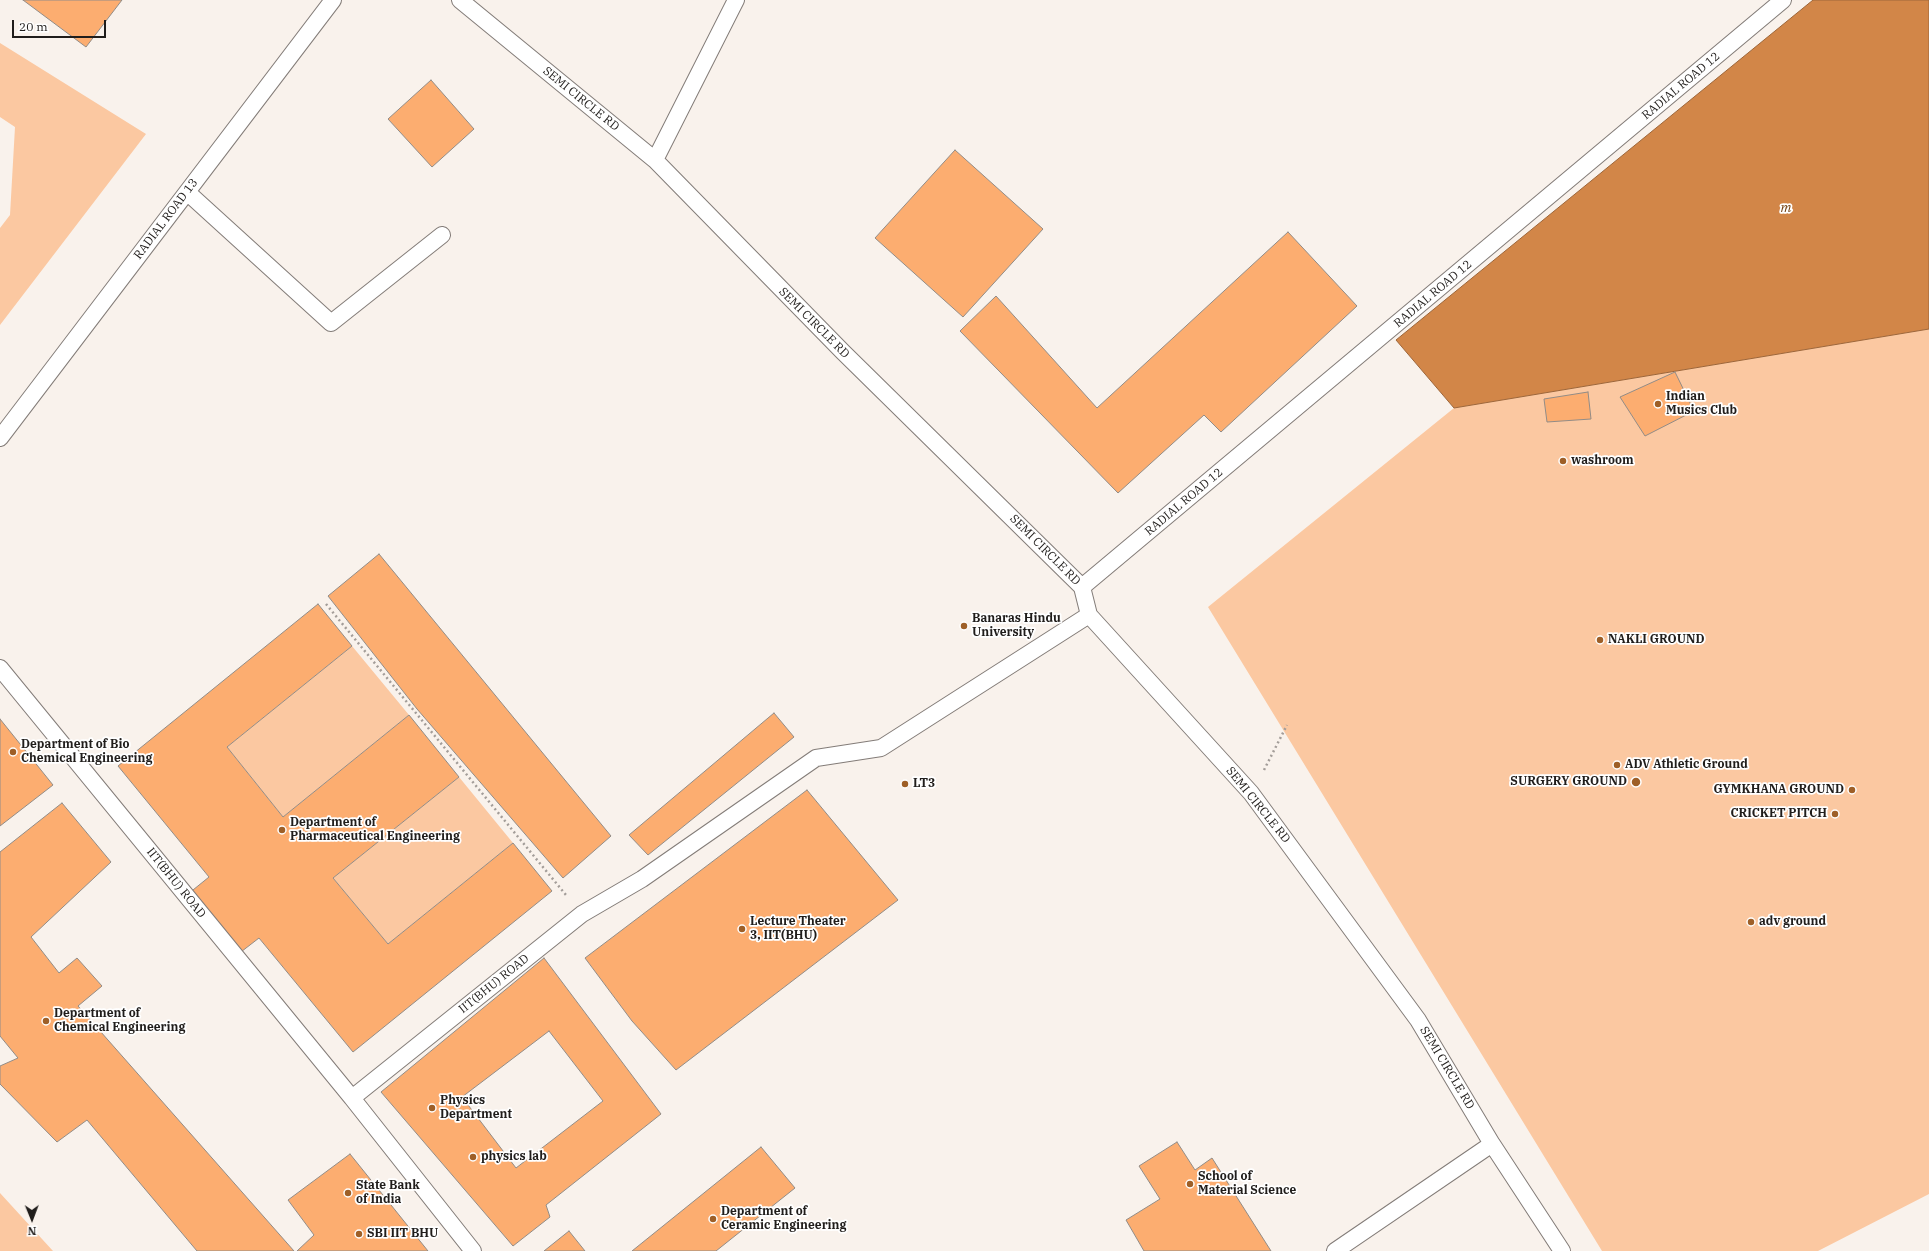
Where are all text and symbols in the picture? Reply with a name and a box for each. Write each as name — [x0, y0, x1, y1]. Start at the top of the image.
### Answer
scale bar — [14, 12, 108, 38]
text: 20 m — [19, 19, 48, 34]
street label: RADIAL ROAD 12 — [1639, 49, 1723, 123]
street label: SEMI CIRCLE RD — [540, 64, 622, 134]
street label: RADIAL ROAD 13 — [131, 176, 201, 262]
water label: m — [1781, 200, 1791, 216]
street label: RADIAL ROAD 12 — [1391, 257, 1475, 331]
street label: SEMI CIRCLE RD — [776, 285, 852, 361]
place label: Indian Musics Club — [1666, 390, 1737, 418]
marker: Indian Musics Club — [1653, 399, 1663, 409]
place label: washroom — [1571, 454, 1634, 468]
marker: washroom — [1558, 456, 1568, 466]
street label: RADIAL ROAD 12 — [1142, 465, 1226, 539]
street label: SEMI CIRCLE RD — [1007, 512, 1083, 588]
place label: Banaras Hindu University — [972, 612, 1061, 640]
marker: Banaras Hindu University — [959, 621, 969, 631]
place label: NAKLI GROUND — [1608, 633, 1704, 647]
marker: NAKLI GROUND — [1595, 635, 1605, 645]
place label: Department of Bio Chemical Engineering — [21, 738, 152, 766]
marker: Department of Bio Chemical Engineering — [8, 747, 18, 757]
place label: ADV Athletic Ground — [1625, 758, 1748, 772]
marker: ADV Athletic Ground — [1612, 760, 1622, 770]
street label: SEMI CIRCLE RD — [1223, 764, 1293, 846]
place label: SURGERY GROUND — [1510, 775, 1627, 789]
marker: SURGERY GROUND — [1630, 776, 1642, 788]
place label: LT3 — [913, 777, 935, 791]
marker: LT3 — [900, 779, 910, 789]
place label: GYMKHANA GROUND — [1713, 783, 1844, 797]
marker: GYMKHANA GROUND — [1847, 785, 1857, 795]
place label: CRICKET PITCH — [1730, 807, 1827, 821]
marker: CRICKET PITCH — [1830, 809, 1840, 819]
place label: Department of Pharmaceutical Engineering — [290, 816, 460, 844]
marker: Department of Pharmaceutical Engineering — [277, 825, 287, 835]
street label: IIT(BHU) ROAD — [143, 845, 209, 921]
place label: Lecture Theater 3, IIT(BHU) — [750, 915, 846, 943]
place label: adv ground — [1759, 915, 1826, 929]
marker: adv ground — [1746, 917, 1756, 927]
marker: Lecture Theater 3, IIT(BHU) — [737, 924, 747, 934]
street label: IIT(BHU) ROAD — [456, 951, 532, 1017]
place label: Department of Chemical Engineering — [54, 1007, 185, 1035]
marker: Department of Chemical Engineering — [41, 1016, 51, 1026]
street label: SEMI CIRCLE RD — [1417, 1024, 1477, 1112]
place label: Physics Department — [440, 1094, 512, 1122]
marker: Physics Department — [427, 1103, 437, 1113]
place label: physics lab — [481, 1150, 547, 1164]
marker: physics lab — [468, 1152, 478, 1162]
place label: School of Material Science — [1198, 1170, 1296, 1198]
place label: State Bank of India — [356, 1179, 420, 1207]
marker: School of Material Science — [1185, 1179, 1195, 1189]
marker: State Bank of India — [343, 1188, 353, 1198]
north arrow — [12, 1199, 52, 1239]
place label: Department of Ceramic Engineering — [721, 1205, 846, 1233]
marker: Department of Ceramic Engineering — [708, 1214, 718, 1224]
text: N — [28, 1224, 37, 1238]
place label: SBI IIT BHU — [367, 1227, 438, 1241]
marker: SBI IIT BHU — [354, 1229, 364, 1239]

